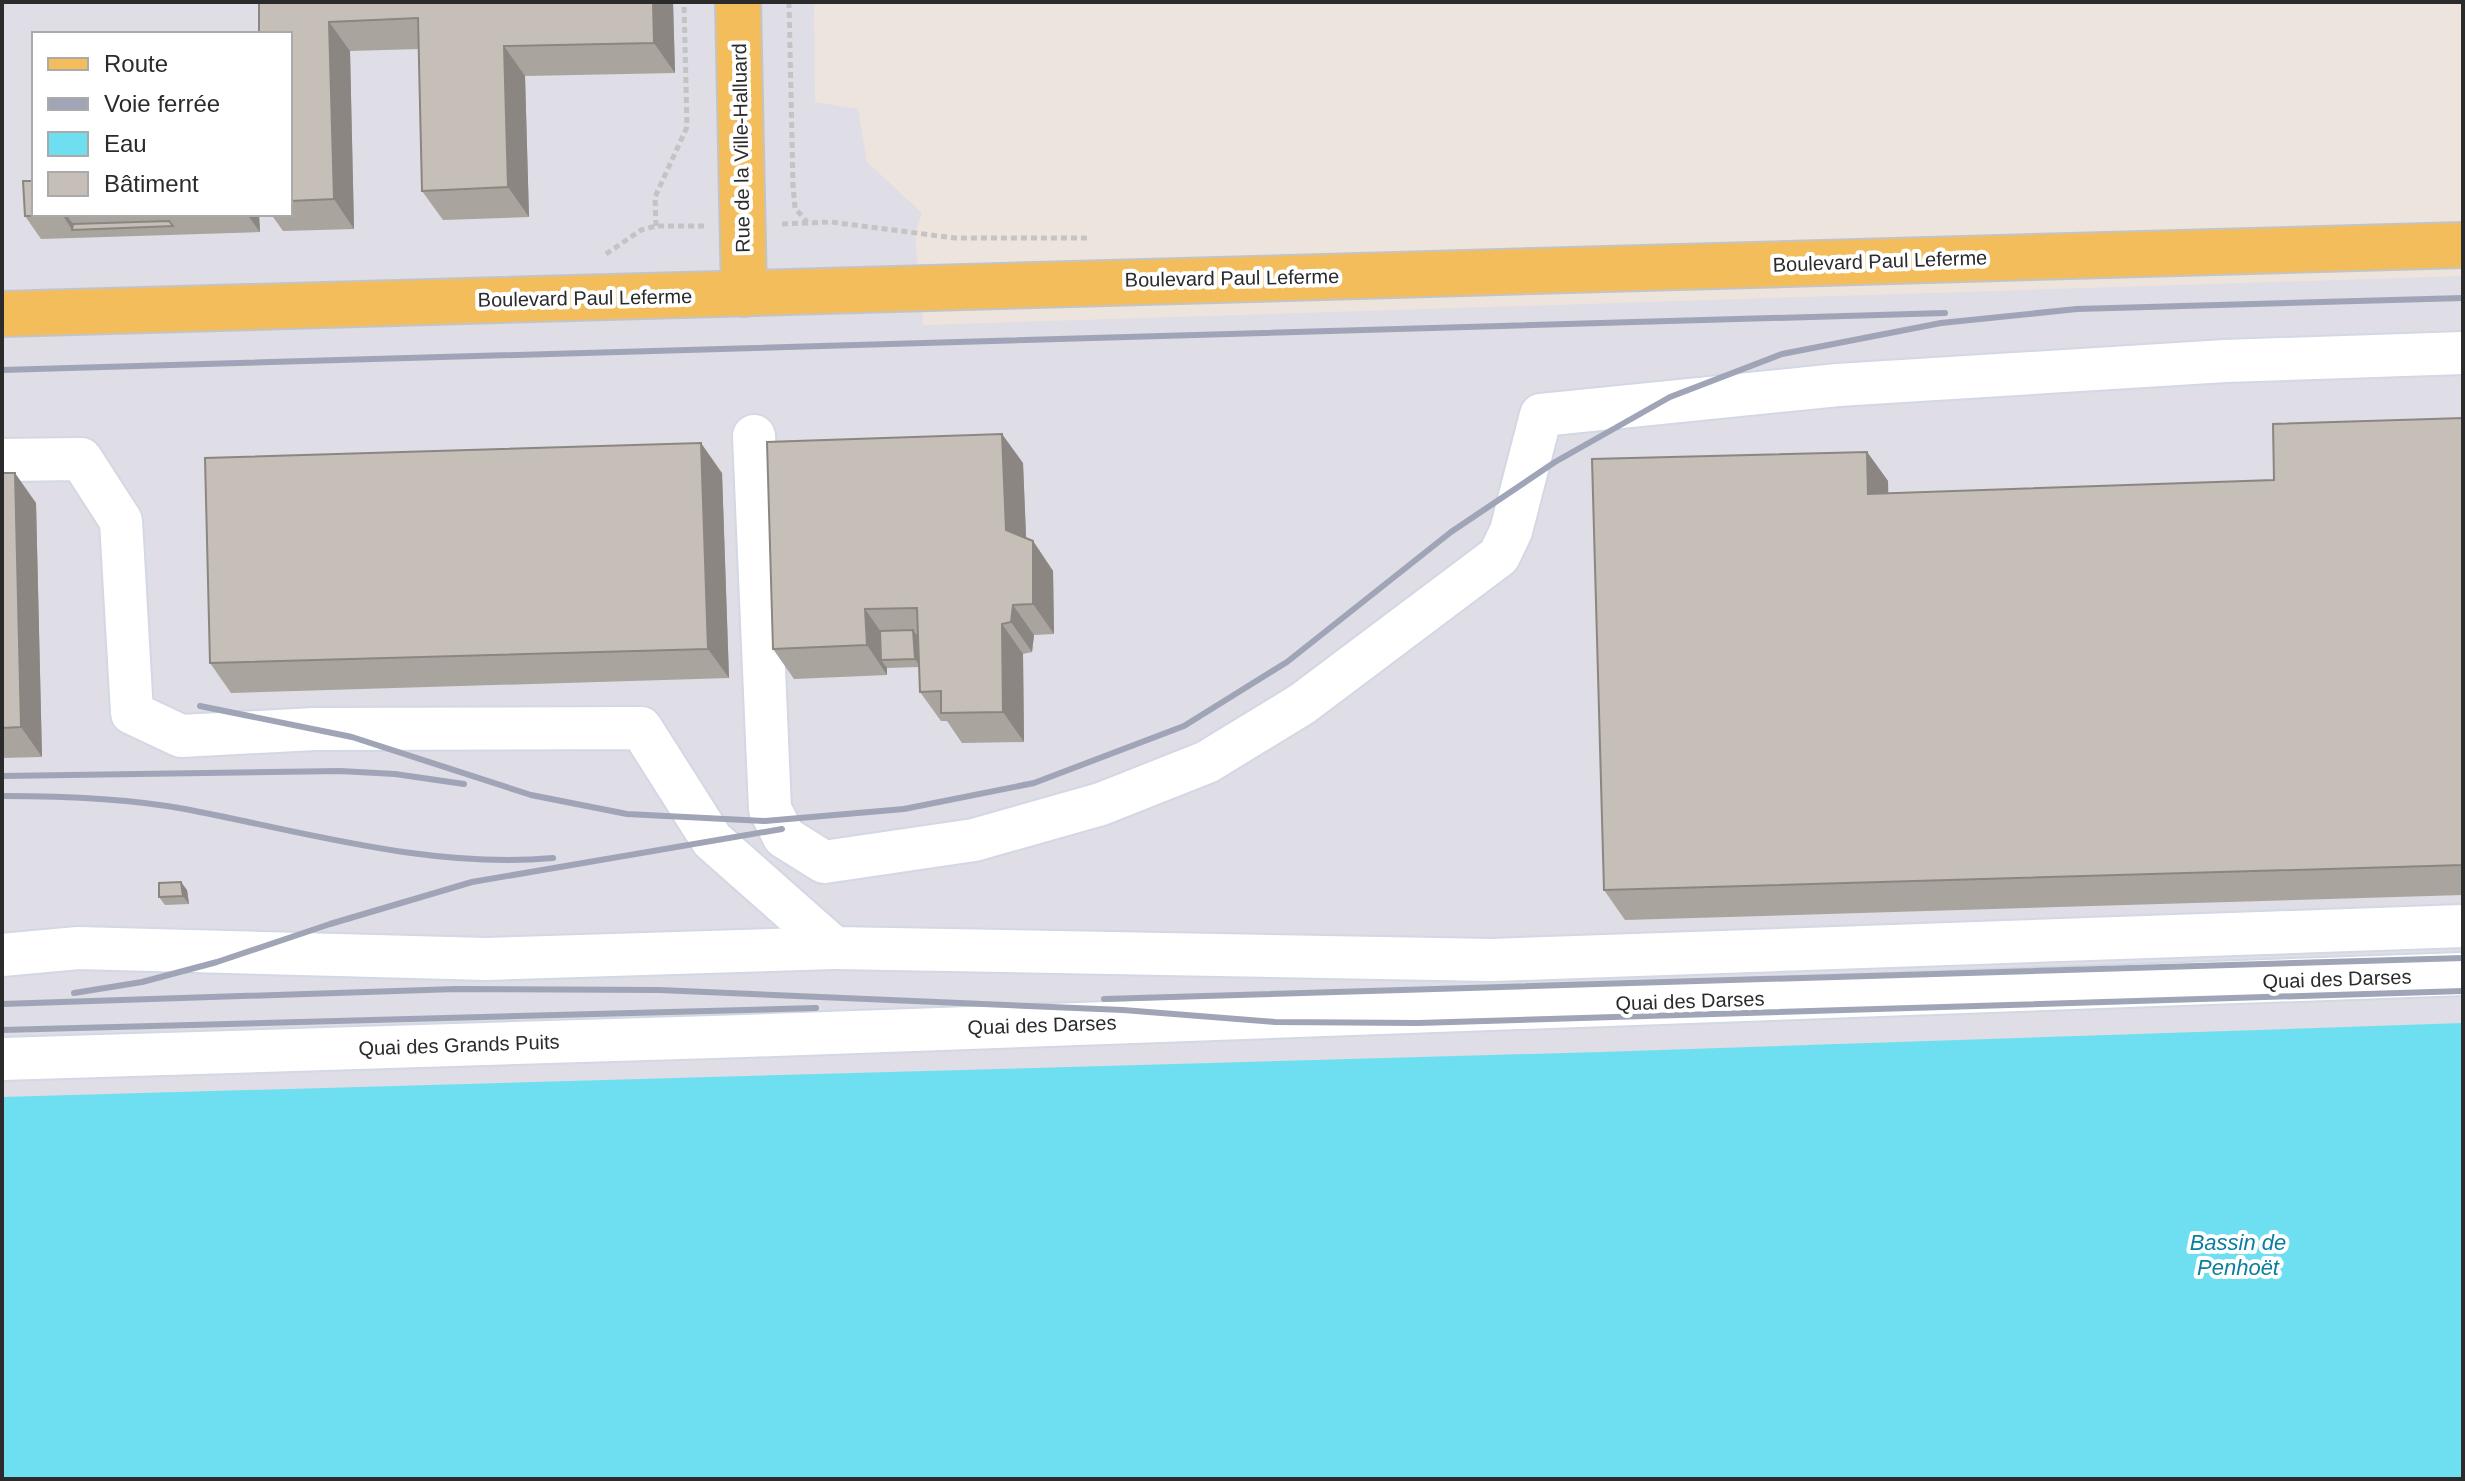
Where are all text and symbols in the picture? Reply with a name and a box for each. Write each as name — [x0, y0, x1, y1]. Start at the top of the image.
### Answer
legend — [32, 32, 292, 216]
street label: Rue de la Ville-Halluard — [728, 43, 754, 253]
text: Route — [104, 50, 168, 77]
text: Voie ferrée — [104, 90, 220, 117]
text: Eau — [104, 130, 147, 157]
text: Bâtiment — [104, 170, 199, 197]
street label: Boulevard Paul Leferme — [1772, 246, 1988, 276]
street label: Boulevard Paul Leferme — [1125, 265, 1339, 291]
street label: Boulevard Paul Leferme — [478, 285, 692, 311]
street label: Quai des Darses — [2262, 965, 2412, 993]
street label: Quai des Darses — [1615, 987, 1765, 1015]
street label: Quai des Darses — [967, 1011, 1117, 1039]
street label: Quai des Grands Puits — [358, 1030, 560, 1060]
water label: Bassin de Penhoët — [2190, 1230, 2286, 1280]

